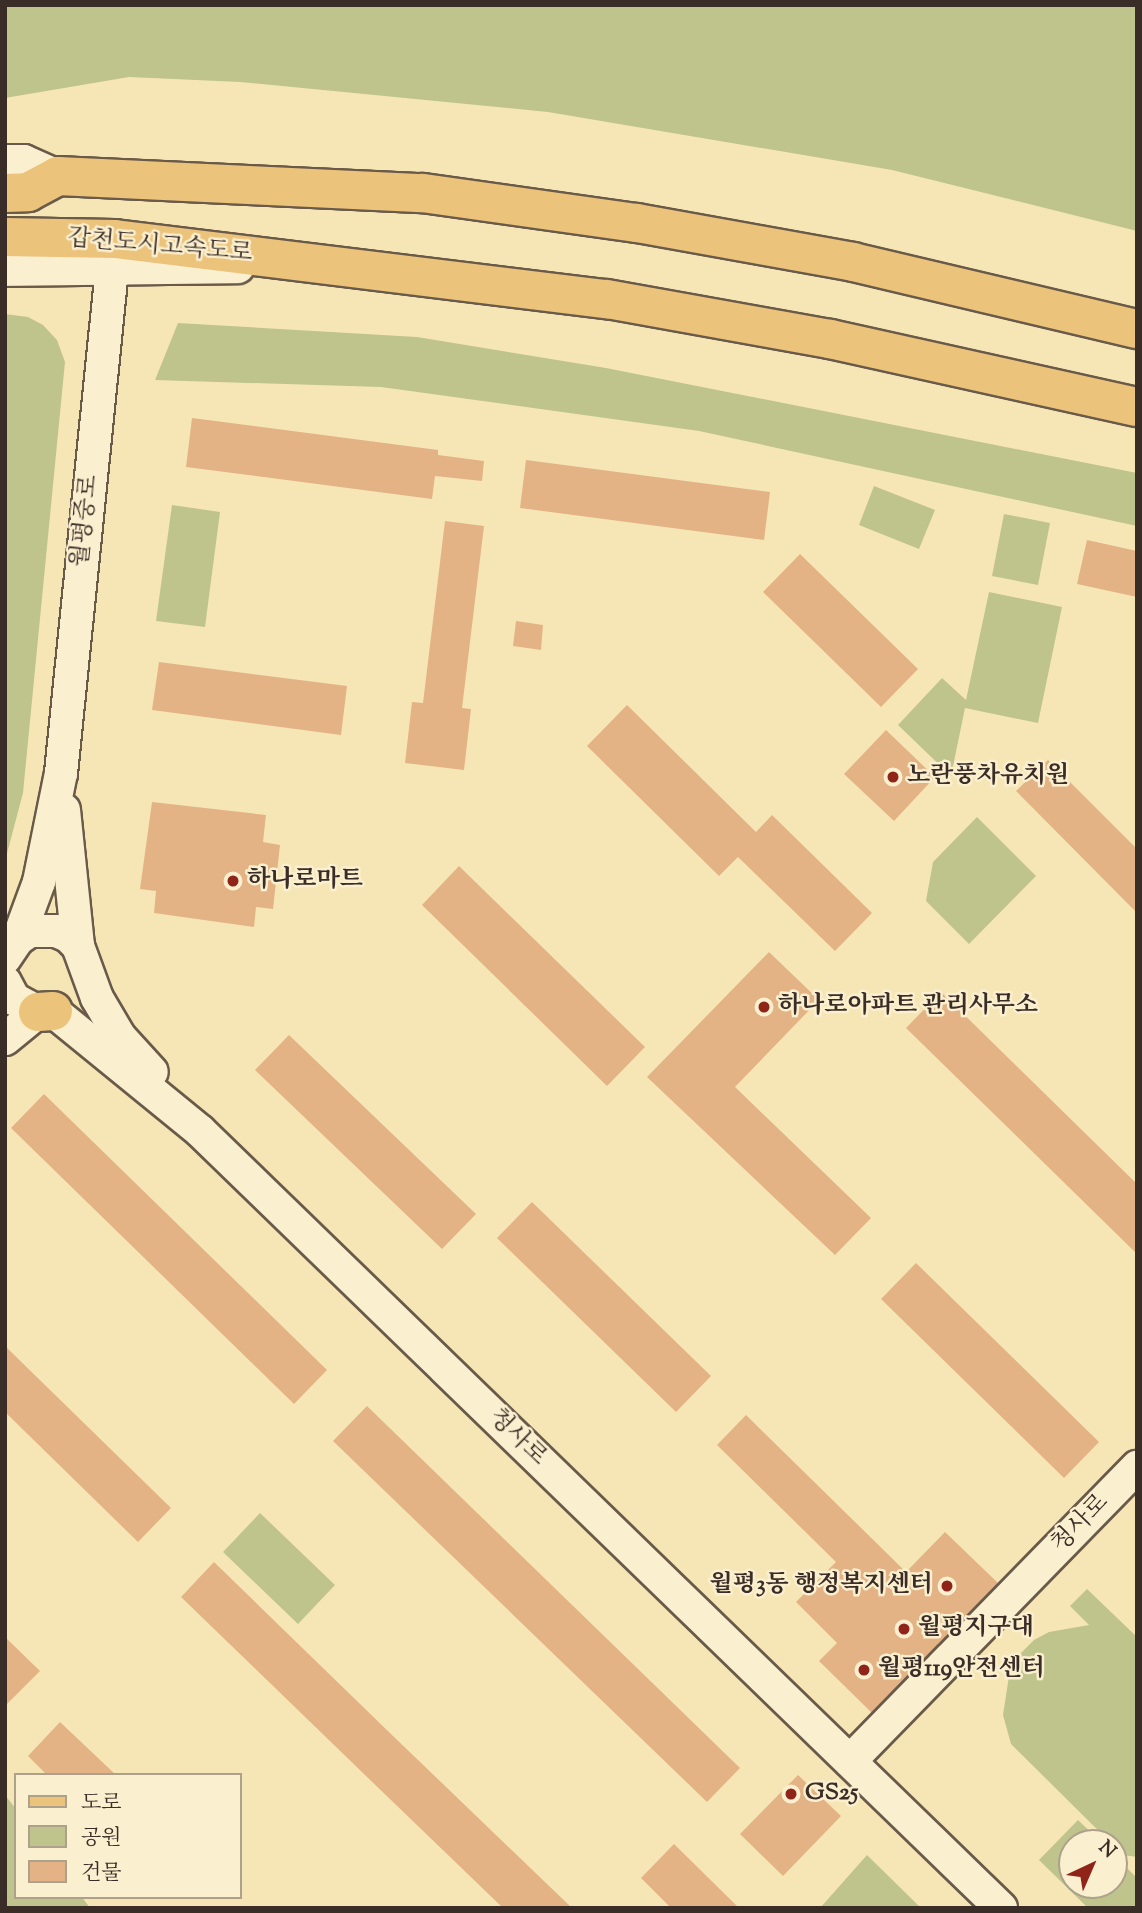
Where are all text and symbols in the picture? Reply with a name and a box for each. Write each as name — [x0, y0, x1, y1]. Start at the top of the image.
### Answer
street label: 갑천도시고속도로 — [66, 225, 254, 269]
street label: 월평중로 — [67, 473, 105, 569]
place label: 노란풍차유치원 — [907, 763, 1069, 791]
marker: 노란풍차유치원 — [885, 769, 901, 785]
place label: 하나로마트 — [247, 867, 363, 895]
marker: 하나로마트 — [225, 873, 241, 889]
place label: 하나로아파트 관리사무소 — [778, 993, 1038, 1021]
marker: 하나로아파트 관리사무소 — [756, 999, 772, 1015]
street label: 청사로 — [482, 1403, 552, 1473]
street label: 청사로 — [1046, 1489, 1116, 1559]
place label: 월평3동 행정복지센터 — [710, 1572, 933, 1600]
marker: 월평3동 행정복지센터 — [939, 1578, 955, 1594]
place label: 월평지구대 — [918, 1615, 1034, 1643]
marker: 월평지구대 — [896, 1621, 912, 1637]
place label: 월평119안전센터 — [878, 1656, 1045, 1684]
marker: 월평119안전센터 — [856, 1662, 872, 1678]
legend — [14, 1773, 242, 1899]
place label: GS25 — [805, 1780, 858, 1808]
marker: GS25 — [783, 1786, 799, 1802]
text: 도로 — [81, 1789, 122, 1819]
text: 공원 — [81, 1824, 122, 1854]
north arrow — [1058, 1829, 1128, 1899]
text: N — [1092, 1835, 1121, 1865]
text: 건물 — [81, 1859, 122, 1889]

